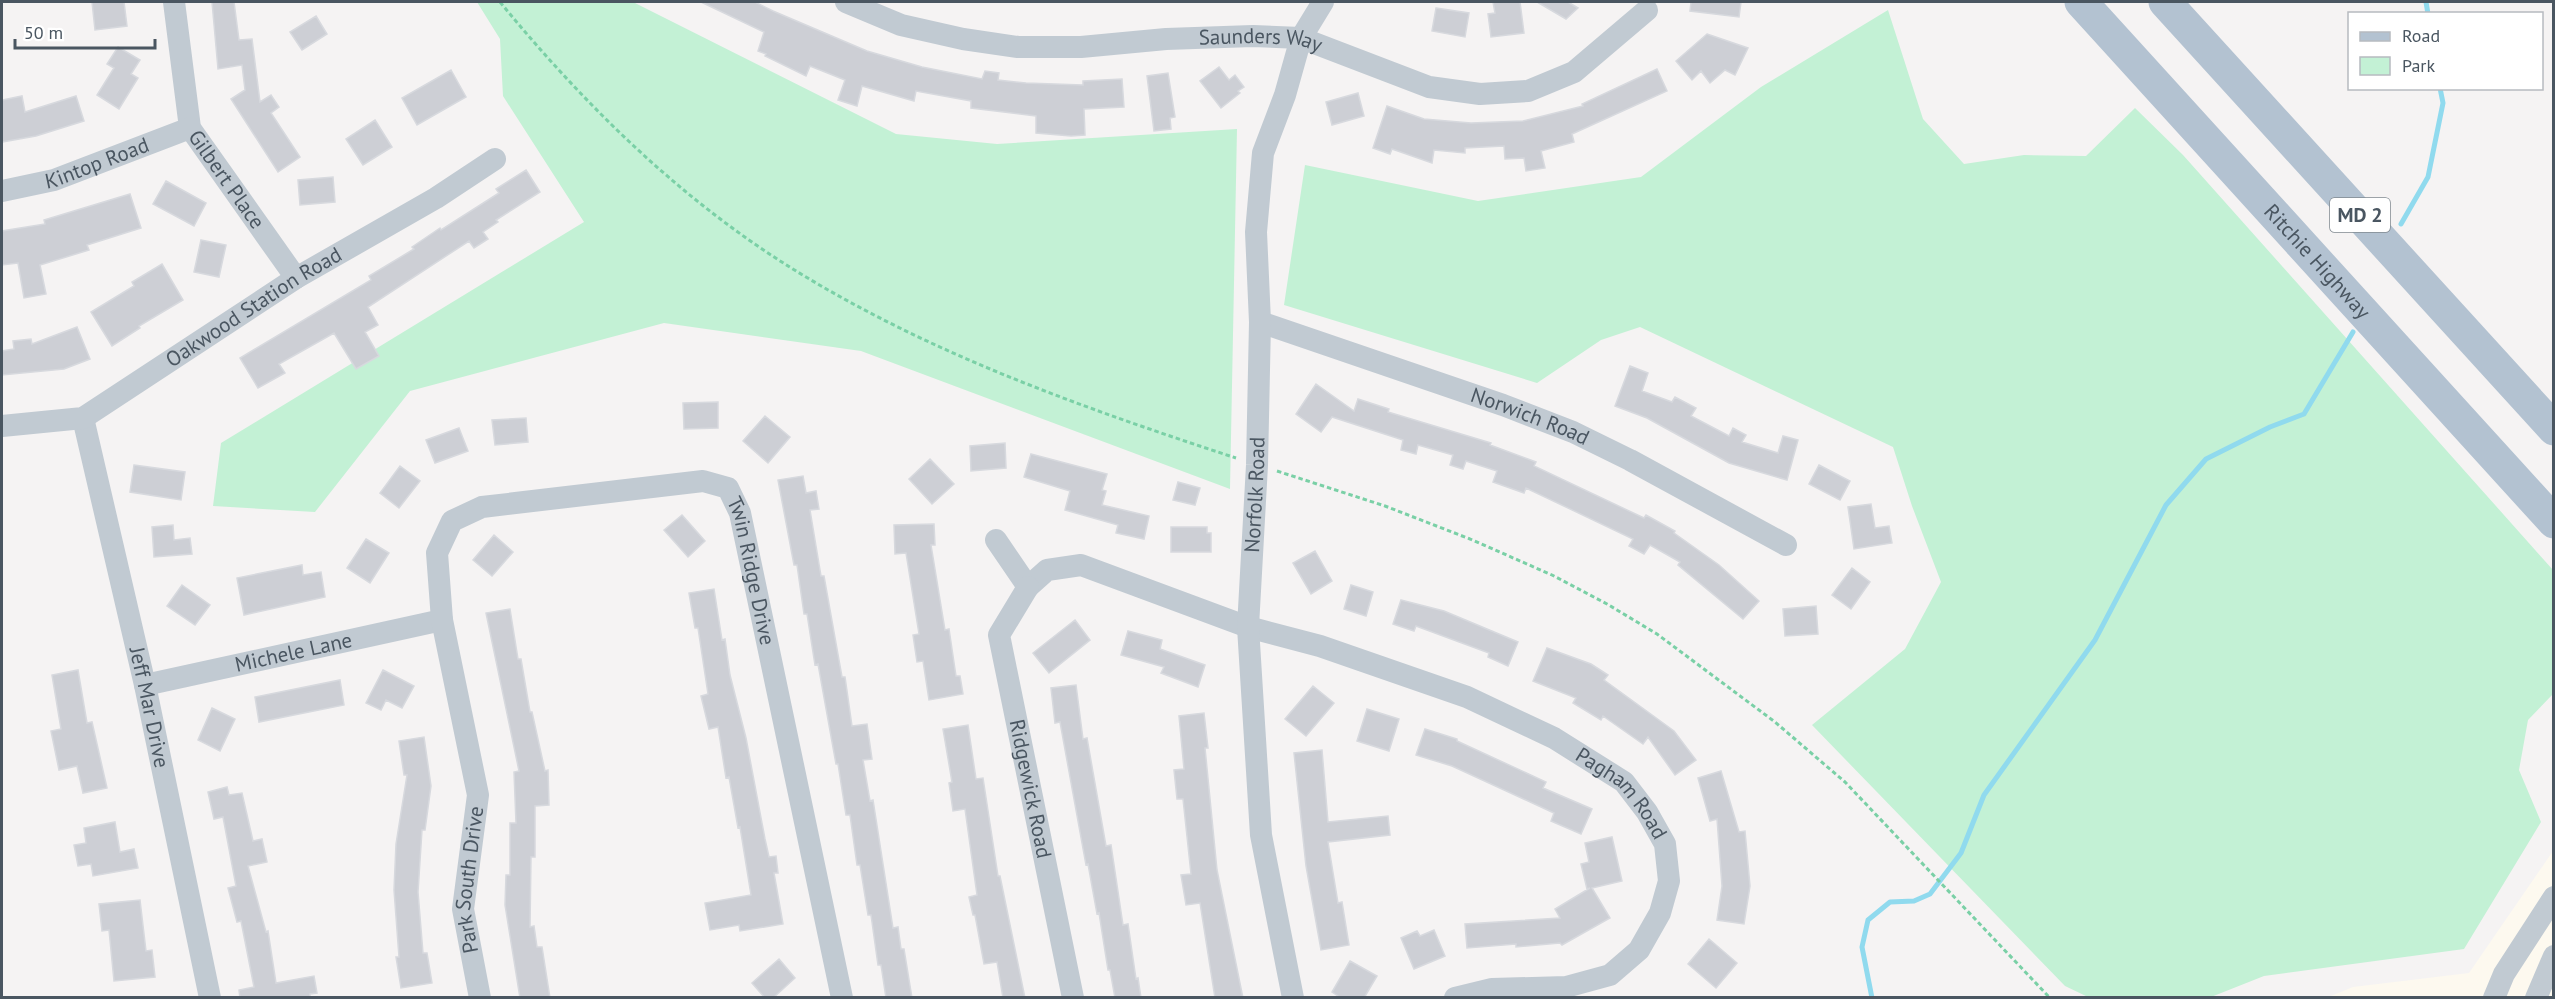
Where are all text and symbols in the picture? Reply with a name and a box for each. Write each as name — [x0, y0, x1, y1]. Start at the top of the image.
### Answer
scale bar — [15, 12, 154, 50]
legend — [2348, 12, 2543, 90]
text: 50 m — [24, 21, 63, 44]
street label: Saunders Way — [1198, 22, 1327, 58]
text: Road — [2402, 24, 2440, 47]
text: Park — [2402, 54, 2435, 77]
street label: Gilbert Place — [183, 124, 271, 234]
street label: Kintop Road — [42, 131, 153, 195]
street label: Ritchie Highway — [2258, 198, 2377, 325]
road number: MD 2 — [2330, 198, 2390, 232]
street label: Oakwood Station Road — [160, 241, 346, 373]
street label: Norwich Road — [1467, 381, 1594, 451]
street label: Norfolk Road — [1238, 436, 1271, 553]
street label: Twin Ridge Drive — [721, 492, 781, 647]
street label: Michele Lane — [232, 626, 355, 678]
street label: Jeff Mar Drive — [123, 643, 176, 770]
street label: Ridgewick Road — [1003, 717, 1058, 861]
street label: Pagham Road — [1571, 741, 1674, 844]
street label: Park South Drive — [449, 804, 489, 956]

